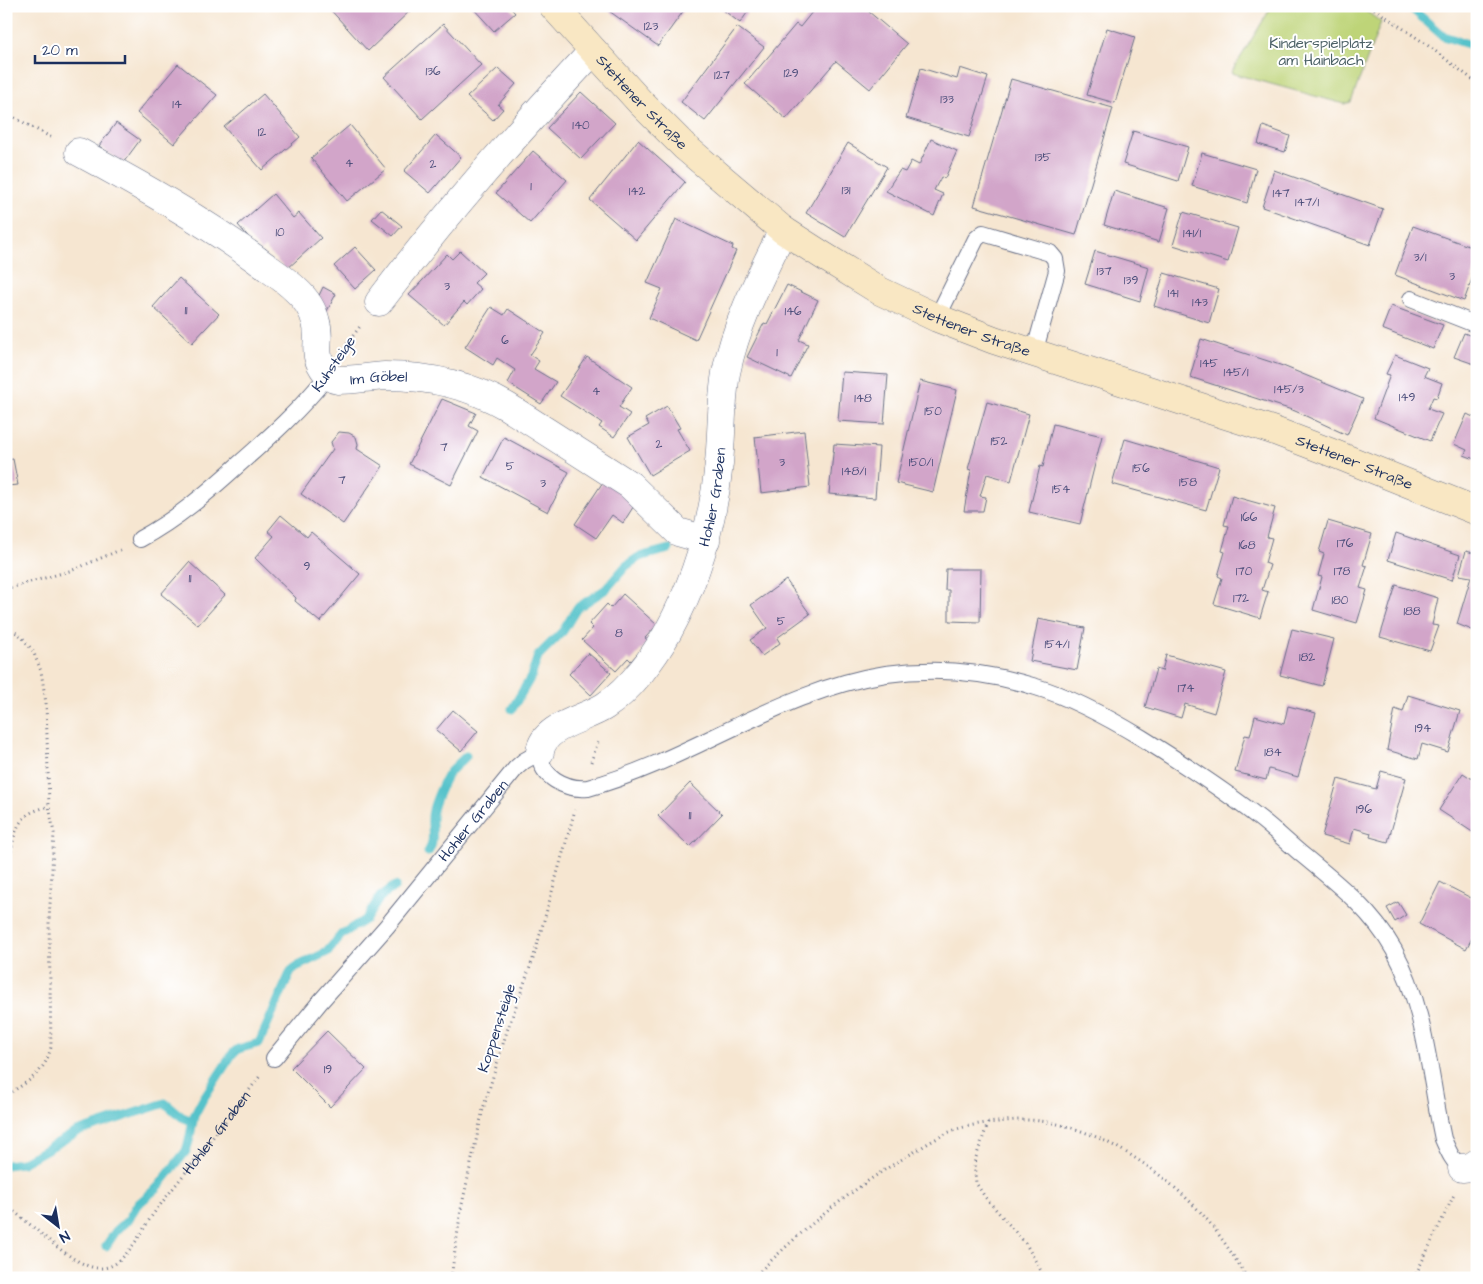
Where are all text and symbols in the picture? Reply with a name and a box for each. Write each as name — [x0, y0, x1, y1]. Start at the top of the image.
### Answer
house number: 123 — [644, 18, 658, 35]
scale bar — [35, 32, 125, 64]
park label: Kinderspielplatz am Hainbach — [1269, 33, 1373, 71]
text: 20 m — [42, 40, 78, 61]
street label: Stettener Straße — [591, 50, 692, 154]
house number: 136 — [425, 63, 441, 80]
house number: 129 — [783, 65, 799, 82]
house number: 127 — [714, 67, 731, 84]
house number: 133 — [940, 91, 954, 108]
house number: 14 — [172, 96, 182, 113]
house number: 140 — [572, 117, 590, 134]
house number: 12 — [258, 124, 266, 141]
house number: 135 — [1035, 149, 1052, 166]
house number: 4 — [345, 155, 353, 172]
house number: 2 — [430, 156, 437, 173]
house number: 1 — [530, 178, 532, 195]
house number: 131 — [841, 182, 851, 199]
house number: 142 — [629, 183, 645, 200]
house number: 147 — [1272, 185, 1290, 202]
house number: 147/1 — [1295, 194, 1320, 211]
house number: 10 — [275, 224, 285, 241]
house number: 141/1 — [1183, 225, 1202, 242]
house number: 3/1 — [1413, 249, 1427, 266]
house number: 137 — [1096, 263, 1112, 280]
house number: 3 — [1449, 268, 1455, 285]
house number: 139 — [1124, 272, 1138, 289]
house number: 3 — [444, 278, 450, 295]
house number: 141 — [1167, 285, 1179, 302]
house number: 143 — [1192, 294, 1208, 311]
street label: Stettener Straße — [909, 298, 1033, 362]
house number: 11 — [184, 302, 188, 319]
house number: 146 — [784, 303, 802, 320]
street label: Kuhsteige — [307, 332, 362, 397]
house number: 6 — [501, 332, 509, 349]
house number: 1 — [776, 344, 778, 361]
house number: 145 — [1200, 355, 1219, 372]
house number: 145/1 — [1223, 364, 1249, 381]
street label: Im Göbel — [349, 365, 408, 390]
house number: 145/3 — [1274, 381, 1304, 398]
house number: 4 — [592, 383, 600, 400]
house number: 149 — [1399, 389, 1415, 406]
house number: 148 — [854, 390, 872, 407]
house number: 150 — [924, 403, 942, 420]
street label: Stettener Straße — [1293, 430, 1416, 495]
house number: 152 — [991, 433, 1008, 450]
house number: 2 — [656, 436, 663, 453]
house number: 7 — [440, 439, 448, 456]
street label: Hohler Graben — [693, 446, 731, 549]
house number: 3 — [779, 454, 785, 471]
house number: 150/1 — [909, 454, 934, 471]
house number: 5 — [506, 458, 515, 475]
house number: 156 — [1132, 460, 1150, 477]
house number: 148/1 — [842, 463, 867, 480]
house number: 7 — [338, 472, 346, 489]
house number: 158 — [1179, 474, 1197, 491]
house number: 3 — [540, 475, 546, 492]
house number: 154 — [1052, 481, 1070, 498]
house number: 166 — [1241, 509, 1258, 526]
house number: 176 — [1337, 535, 1354, 552]
house number: 168 — [1239, 537, 1256, 554]
house number: 9 — [304, 558, 311, 575]
house number: 170 — [1236, 563, 1253, 580]
house number: 178 — [1334, 563, 1351, 580]
house number: 11 — [188, 570, 192, 587]
house number: 172 — [1233, 590, 1249, 607]
house number: 180 — [1332, 592, 1349, 609]
house number: 188 — [1403, 603, 1421, 620]
house number: 5 — [777, 613, 786, 630]
house number: 8 — [615, 625, 623, 642]
house number: 154/1 — [1044, 636, 1070, 653]
house number: 182 — [1299, 649, 1315, 666]
house number: 174 — [1177, 680, 1195, 697]
house number: 194 — [1415, 720, 1431, 737]
house number: 184 — [1264, 744, 1282, 761]
street label: Hohler Graben — [433, 775, 513, 866]
house number: 196 — [1356, 801, 1372, 818]
house number: 11 — [688, 807, 692, 824]
street label: Koppensteigle — [473, 981, 522, 1075]
house number: 19 — [324, 1061, 332, 1078]
street label: Hohler Graben — [177, 1086, 256, 1179]
north arrow — [32, 1202, 82, 1252]
text: N — [55, 1225, 73, 1247]

